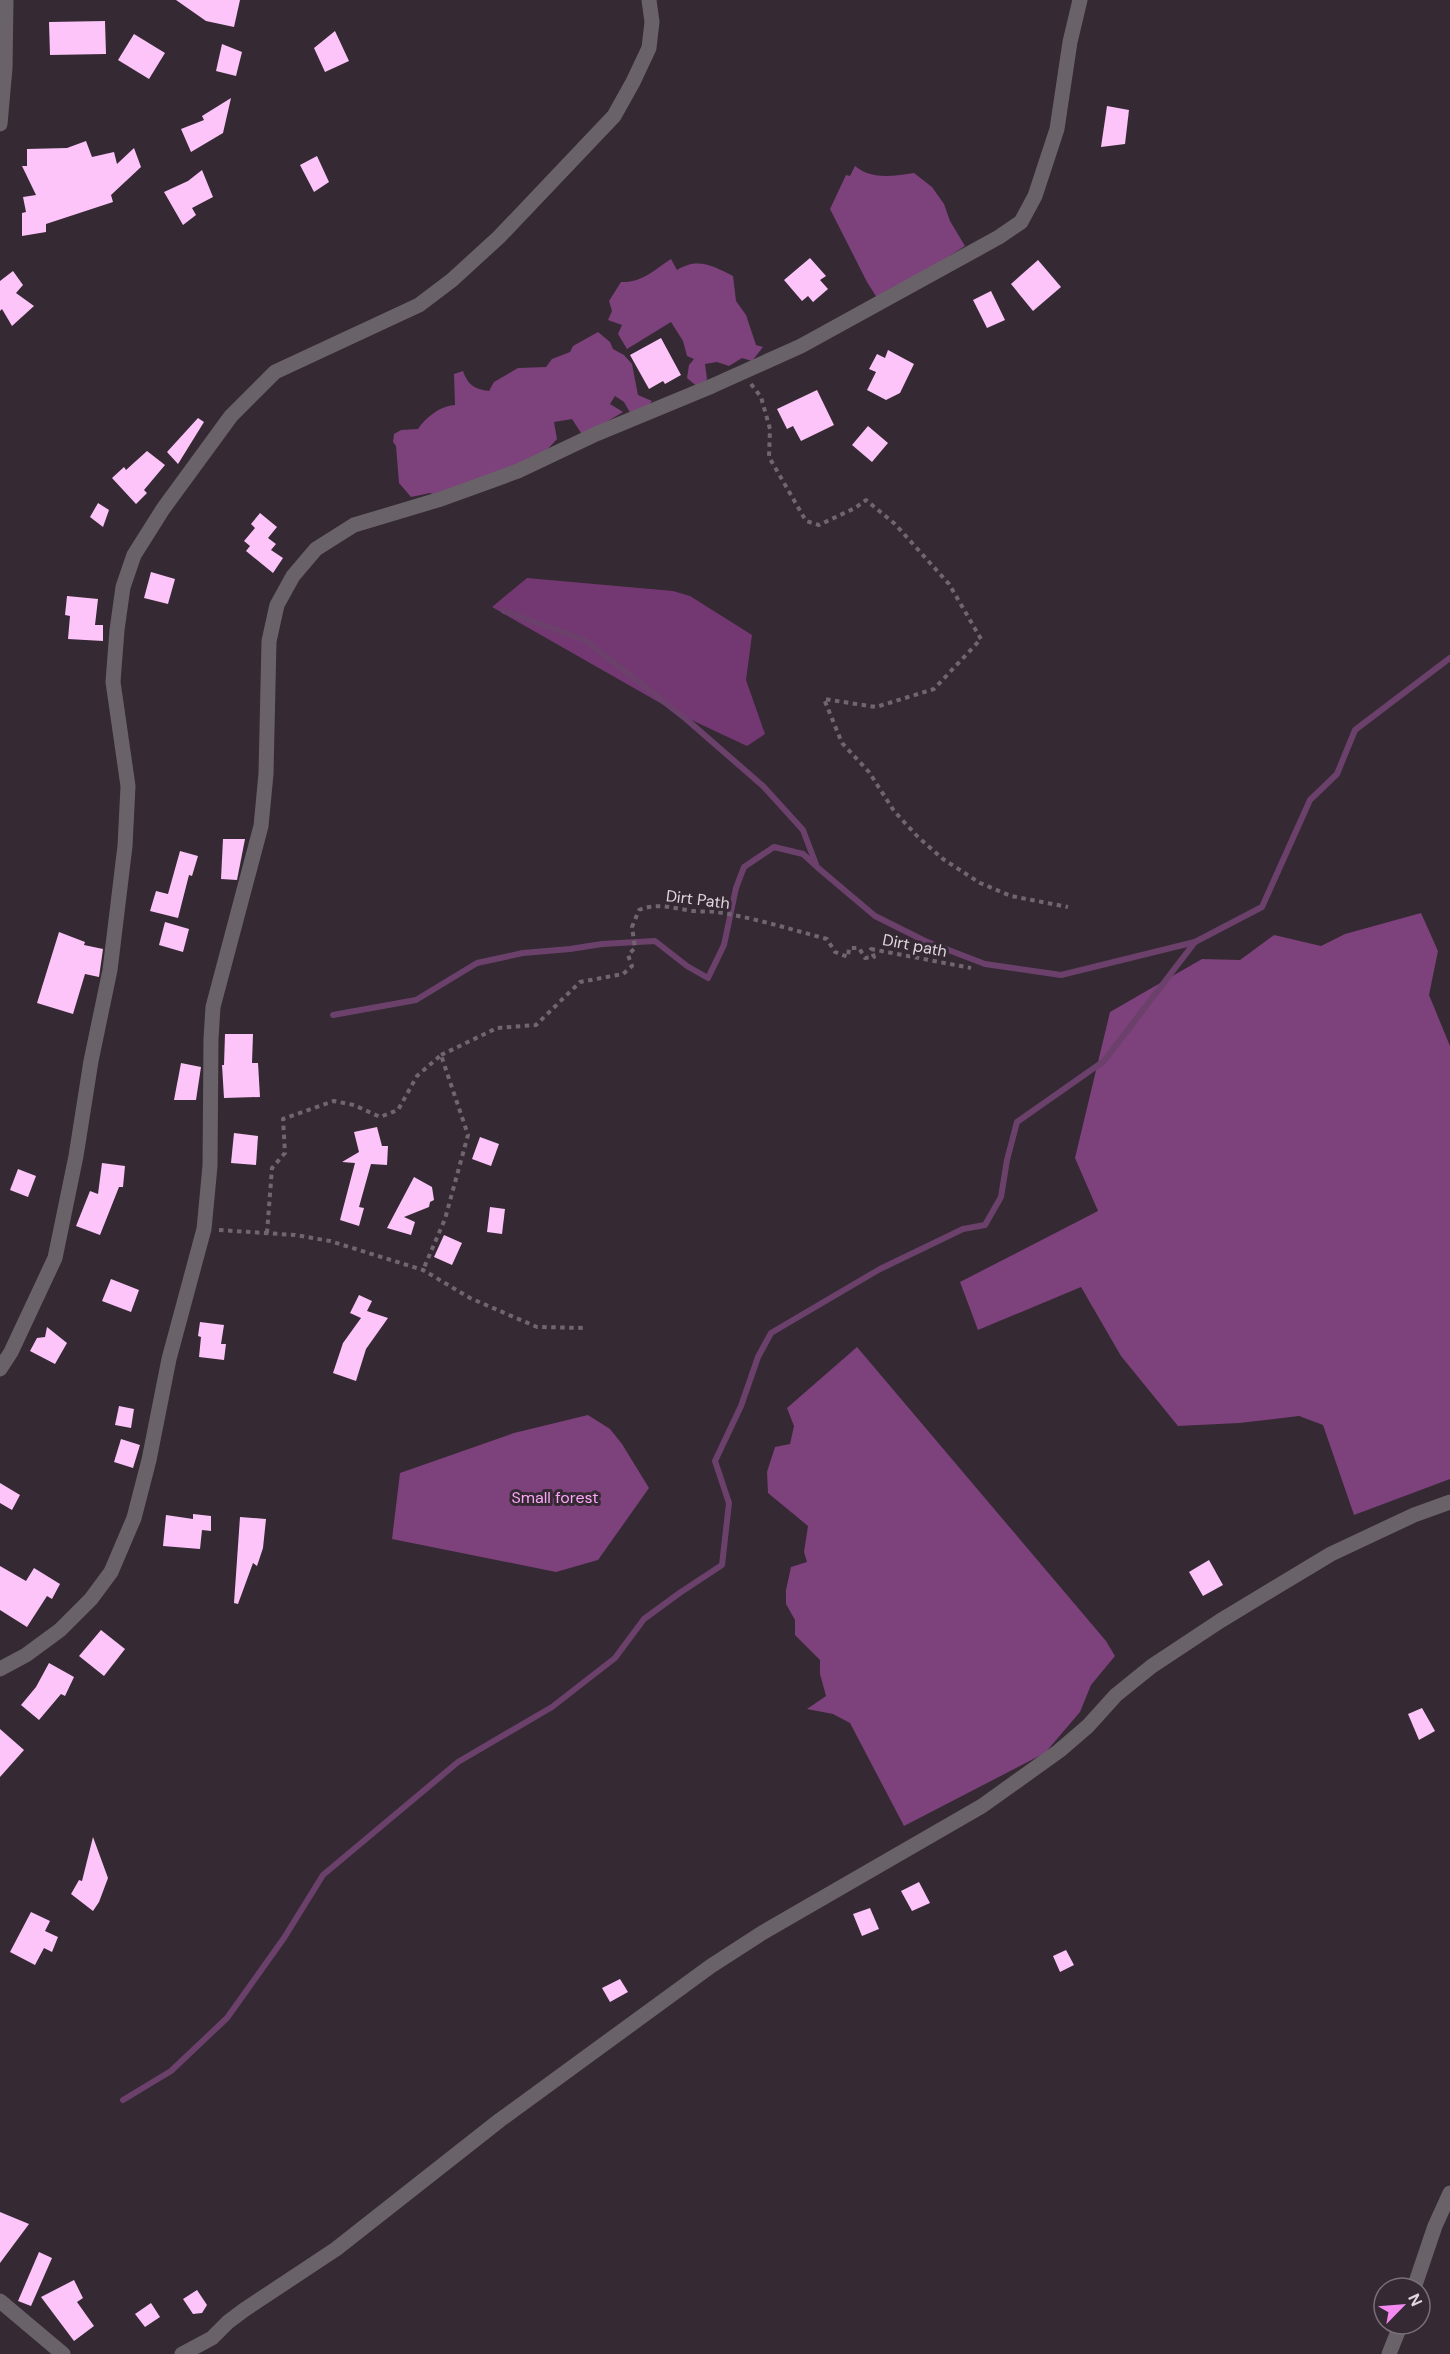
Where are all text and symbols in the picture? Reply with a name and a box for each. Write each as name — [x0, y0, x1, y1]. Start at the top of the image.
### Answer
street label: Dirt Path — [665, 885, 731, 914]
street label: Dirt path — [881, 929, 949, 962]
park label: Small forest — [512, 1487, 598, 1508]
north arrow — [1372, 2276, 1432, 2336]
text: N — [1403, 2290, 1427, 2310]

